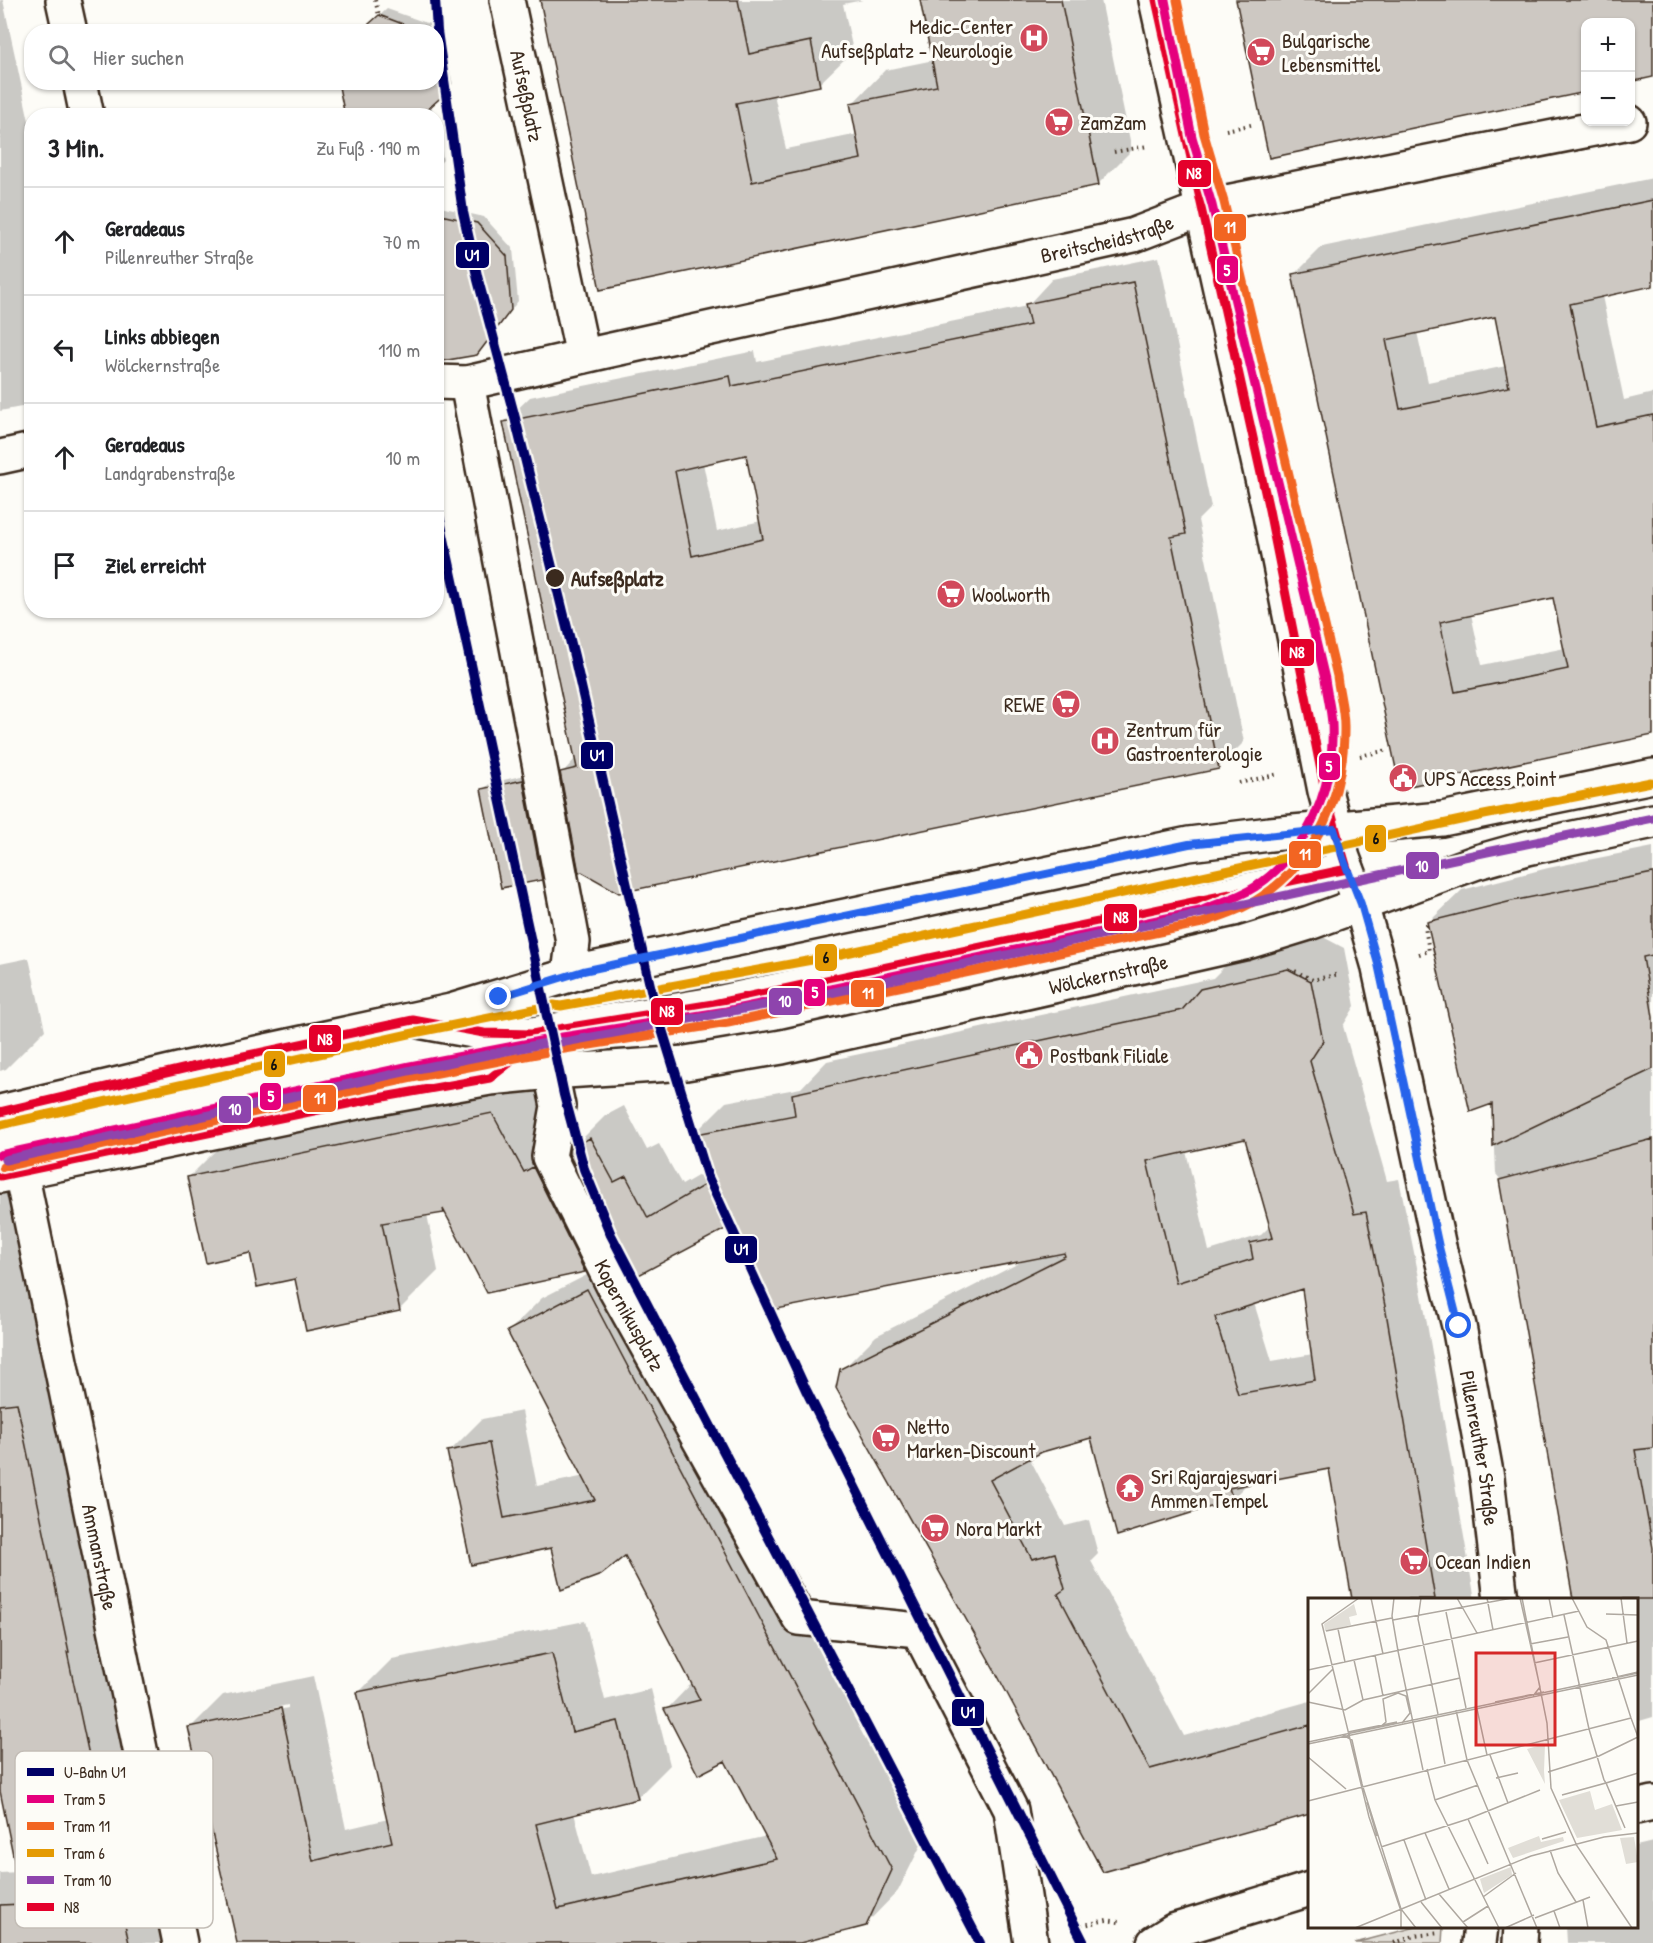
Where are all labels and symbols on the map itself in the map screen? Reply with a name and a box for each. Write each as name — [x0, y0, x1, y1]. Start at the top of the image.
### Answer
place label: Medic-Center Aufseßplatz - Neurologie — [821, 12, 1013, 65]
hospital icon: Medic-Center Aufseßplatz - Neurologie — [1018, 22, 1050, 54]
place label: Bulgarische Lebensmittel — [1282, 26, 1381, 79]
supermarket icon: Bulgarische Lebensmittel — [1245, 36, 1277, 68]
street label: Aufseßplatz — [504, 47, 551, 144]
supermarket icon: ZamZam — [1043, 106, 1075, 138]
place label: ZamZam — [1080, 108, 1146, 137]
line badge: N8 — [1177, 159, 1212, 188]
text: N8 — [1186, 162, 1202, 184]
street label: Breitscheidstraße — [1038, 207, 1178, 270]
line badge: 11 — [1213, 213, 1247, 242]
text: 11 — [1224, 216, 1236, 238]
line badge: U1 — [455, 241, 490, 269]
text: U1 — [465, 244, 479, 266]
line badge: 5 — [1216, 255, 1239, 284]
text: 5 — [1224, 259, 1231, 281]
place label: Aufseßplatz — [571, 564, 664, 594]
marker: Aufseßplatz — [544, 567, 566, 589]
supermarket icon: Woolworth — [935, 578, 967, 610]
place label: Woolworth — [972, 580, 1050, 609]
line badge: N8 — [1280, 638, 1315, 667]
text: N8 — [1289, 641, 1305, 663]
supermarket icon: REWE — [1050, 688, 1082, 720]
place label: REWE — [1004, 690, 1045, 719]
place label: Zentrum für Gastroenterologie — [1126, 715, 1263, 768]
hospital icon: Zentrum für Gastroenterologie — [1089, 725, 1121, 757]
line badge: U1 — [580, 741, 614, 770]
text: U1 — [590, 744, 604, 766]
line badge: 5 — [1318, 752, 1341, 781]
text: 5 — [1326, 755, 1333, 777]
public building icon: UPS Access Point — [1387, 762, 1419, 794]
place label: UPS Access Point — [1424, 764, 1557, 793]
line badge: 6 — [1364, 824, 1387, 853]
text: 6 — [1373, 827, 1380, 849]
line badge: 11 — [1288, 840, 1322, 869]
text: 11 — [1299, 843, 1311, 865]
line badge: 10 — [1405, 851, 1440, 880]
text: 10 — [1416, 855, 1428, 877]
line badge: N8 — [1103, 903, 1138, 932]
text: N8 — [1113, 906, 1129, 928]
line badge: 6 — [814, 943, 838, 972]
text: 6 — [823, 946, 830, 968]
street label: Wölckernstraße — [1046, 946, 1170, 1001]
line badge: 5 — [803, 978, 826, 1007]
line badge: 11 — [850, 979, 885, 1008]
text: 5 — [812, 981, 819, 1003]
text: 11 — [862, 982, 874, 1004]
route end — [485, 983, 511, 1009]
line badge: 10 — [768, 987, 803, 1016]
text: 10 — [779, 990, 791, 1012]
line badge: N8 — [650, 997, 684, 1026]
text: N8 — [659, 1000, 675, 1022]
line badge: N8 — [308, 1024, 342, 1053]
text: N8 — [317, 1028, 333, 1050]
public building icon: Postbank Filiale — [1013, 1039, 1045, 1071]
place label: Postbank Filiale — [1050, 1041, 1169, 1070]
line badge: 6 — [263, 1050, 286, 1078]
text: 6 — [271, 1053, 278, 1075]
line badge: 5 — [259, 1082, 282, 1111]
line badge: 11 — [302, 1084, 337, 1113]
text: 5 — [268, 1085, 275, 1107]
text: 11 — [314, 1087, 326, 1109]
line badge: 10 — [218, 1095, 252, 1124]
text: 10 — [229, 1098, 241, 1120]
line badge: U1 — [724, 1235, 758, 1264]
text: U1 — [734, 1238, 748, 1260]
street label: Kopernikusplatz — [588, 1254, 672, 1376]
route start — [1445, 1312, 1471, 1338]
street label: Pillenreuther Straße — [1453, 1368, 1507, 1527]
place label: Netto Marken-Discount — [907, 1412, 1036, 1465]
supermarket icon: Netto Marken-Discount — [870, 1422, 902, 1454]
place label: Sri Rajarajeswari Ammen Tempel — [1151, 1462, 1278, 1515]
temple icon: Sri Rajarajeswari Ammen Tempel — [1114, 1472, 1146, 1504]
street label: Ammanstraße — [75, 1501, 125, 1613]
supermarket icon: Nora Markt — [919, 1512, 951, 1544]
place label: Nora Markt — [956, 1514, 1042, 1543]
supermarket icon: Ocean Indien — [1398, 1545, 1430, 1577]
place label: Ocean Indien — [1435, 1547, 1531, 1576]
inset map — [1308, 1598, 1638, 1928]
line badge: U1 — [951, 1698, 985, 1727]
text: U1 — [961, 1701, 975, 1723]
legend — [15, 1751, 213, 1928]
text: U-Bahn U1 — [64, 1761, 126, 1783]
text: Tram 5 — [64, 1788, 105, 1810]
text: Tram 11 — [64, 1815, 110, 1837]
text: Tram 6 — [64, 1842, 105, 1864]
text: Tram 10 — [64, 1869, 111, 1891]
text: N8 — [64, 1896, 80, 1918]

